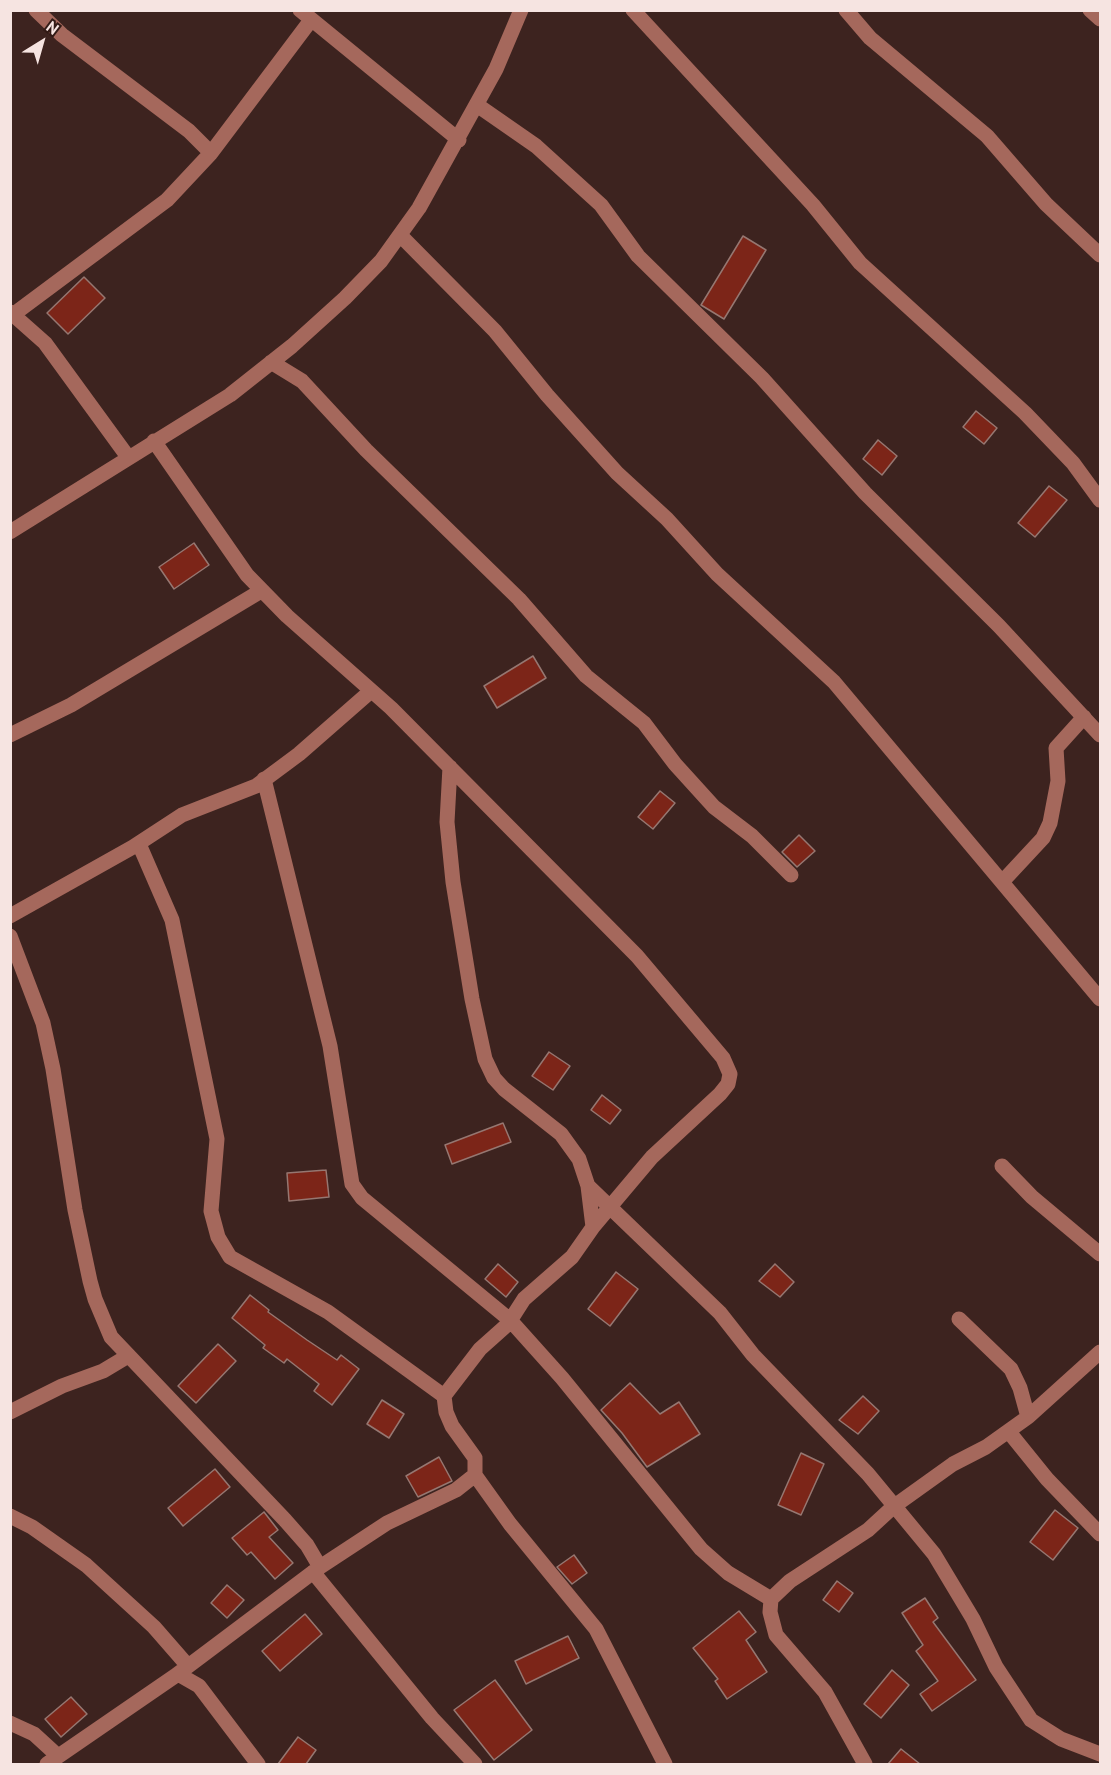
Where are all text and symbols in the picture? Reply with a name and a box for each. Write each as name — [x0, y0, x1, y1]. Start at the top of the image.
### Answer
north arrow — [12, 12, 72, 72]
text: N — [43, 16, 63, 39]

